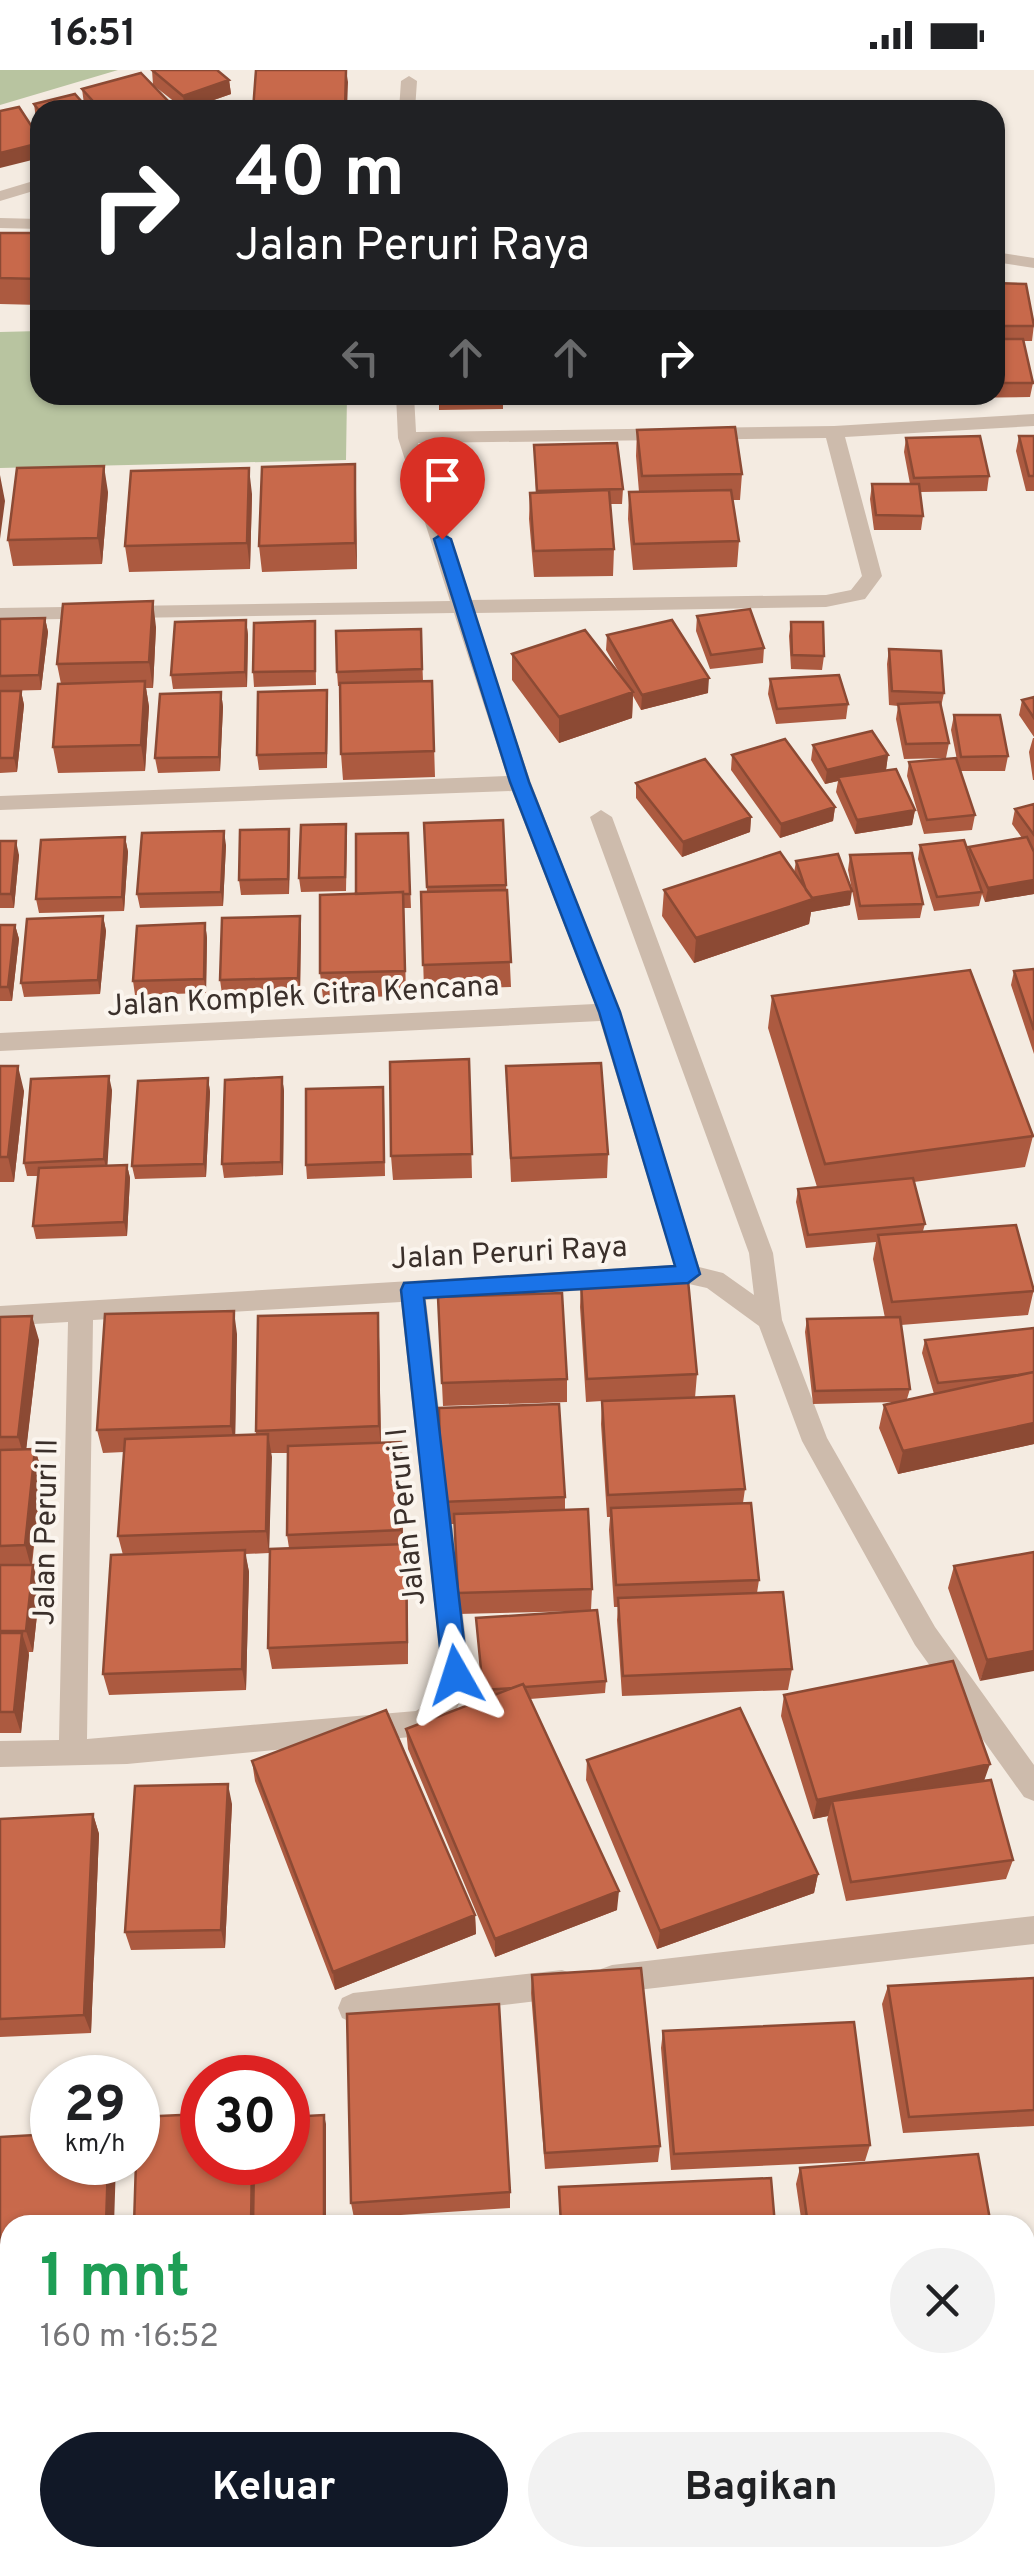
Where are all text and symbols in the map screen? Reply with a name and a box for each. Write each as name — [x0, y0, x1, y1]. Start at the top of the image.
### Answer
text: 16:51 — [50, 11, 136, 60]
text: 40 m — [235, 132, 405, 221]
icon: right — [70, 140, 200, 270]
text: Jalan Peruri Raya — [235, 219, 590, 276]
icon: left — [333, 330, 388, 385]
icon: ahead — [438, 330, 493, 385]
icon: ahead — [543, 330, 598, 385]
icon: right — [648, 330, 703, 385]
pin — [400, 437, 485, 540]
icon: arrive — [415, 452, 470, 507]
street label: Jalan Komplek Citra Kencana — [106, 969, 500, 1026]
street label: Jalan Peruri Raya — [390, 1230, 628, 1279]
street label: Jalan Peruri I — [380, 1426, 435, 1608]
street label: Jalan Peruri II — [27, 1438, 68, 1626]
position arrow — [404, 1623, 508, 1727]
speed limit sign: 30 — [180, 2055, 310, 2185]
text: 29 — [64, 2076, 126, 2139]
text: km/h — [65, 2129, 125, 2161]
text: 1 mnt — [40, 2242, 190, 2318]
button: close — [890, 2248, 995, 2353]
text: 160 m · 16:52 — [40, 2318, 219, 2358]
button: Keluar — [40, 2432, 508, 2547]
button: Bagikan — [528, 2432, 995, 2547]

